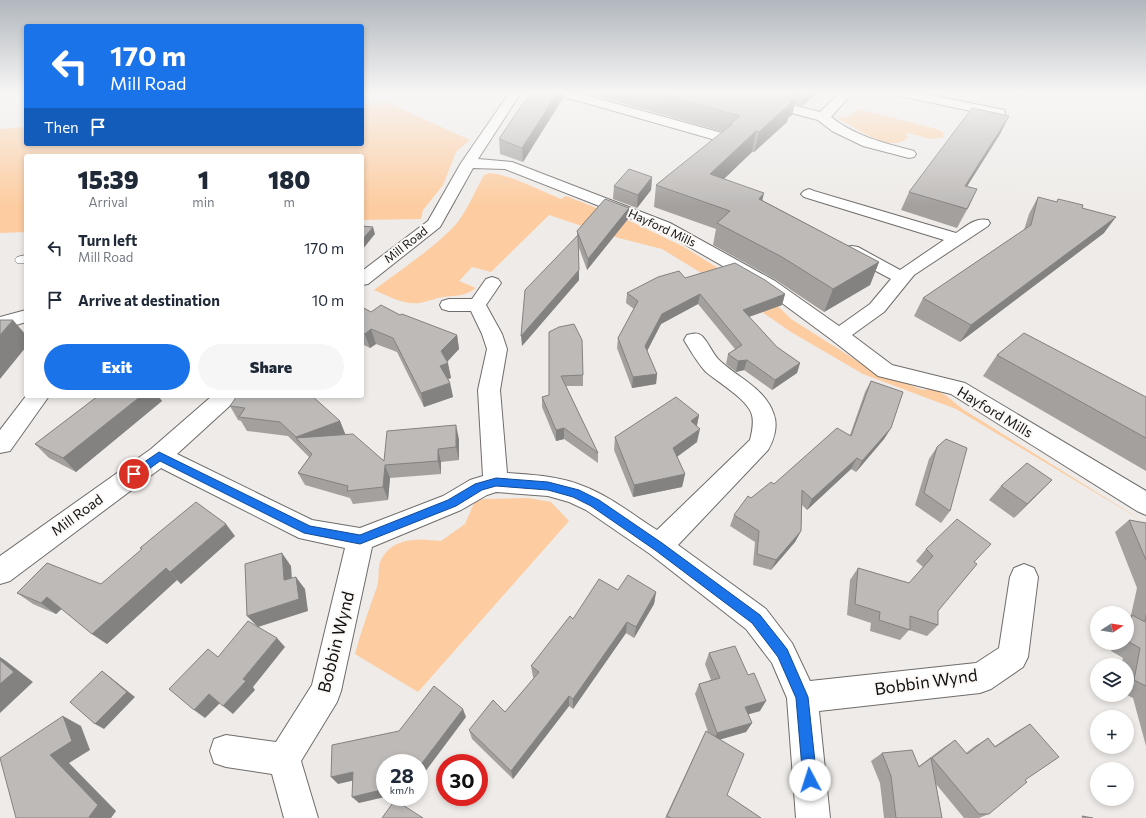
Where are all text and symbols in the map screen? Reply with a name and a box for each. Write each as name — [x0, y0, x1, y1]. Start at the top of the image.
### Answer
text: 170 m — [110, 38, 186, 72]
icon: left — [44, 40, 96, 92]
text: Mill Road — [110, 72, 187, 94]
icon: arrive — [87, 116, 109, 138]
text: Then — [44, 118, 79, 136]
text: 15:39 — [78, 165, 139, 194]
text: 1 — [198, 165, 209, 194]
text: 180 — [268, 165, 310, 194]
text: Arrival — [88, 194, 128, 210]
text: min — [192, 194, 214, 210]
text: m — [284, 194, 295, 210]
street label: Hayford Mills — [626, 205, 698, 249]
street label: Mill Road — [381, 223, 430, 265]
text: Turn left — [78, 231, 137, 249]
icon: left — [44, 237, 66, 259]
text: 170 m — [304, 239, 344, 257]
text: Mill Road — [78, 249, 133, 265]
icon: arrive — [44, 289, 66, 311]
text: Arrive at destination — [78, 291, 220, 309]
text: 10 m — [312, 291, 344, 309]
button: Exit — [44, 344, 190, 390]
button: Share — [198, 344, 344, 390]
street label: Hayford Mills — [954, 382, 1036, 441]
pin — [117, 457, 151, 491]
icon: arrive — [123, 463, 145, 485]
street label: Mill Road — [48, 490, 106, 539]
street label: Bobbin Wynd — [313, 589, 358, 695]
north arrow — [1090, 606, 1134, 650]
map controls — [1090, 606, 1134, 806]
button: layers — [1090, 658, 1134, 702]
street label: Bobbin Wynd — [873, 664, 979, 699]
button: + — [1090, 710, 1134, 754]
speed limit sign: 30 — [436, 754, 488, 806]
position arrow — [789, 759, 831, 801]
button: − — [1090, 762, 1134, 806]
text: 28 — [390, 763, 414, 787]
text: km/h — [390, 784, 414, 796]

